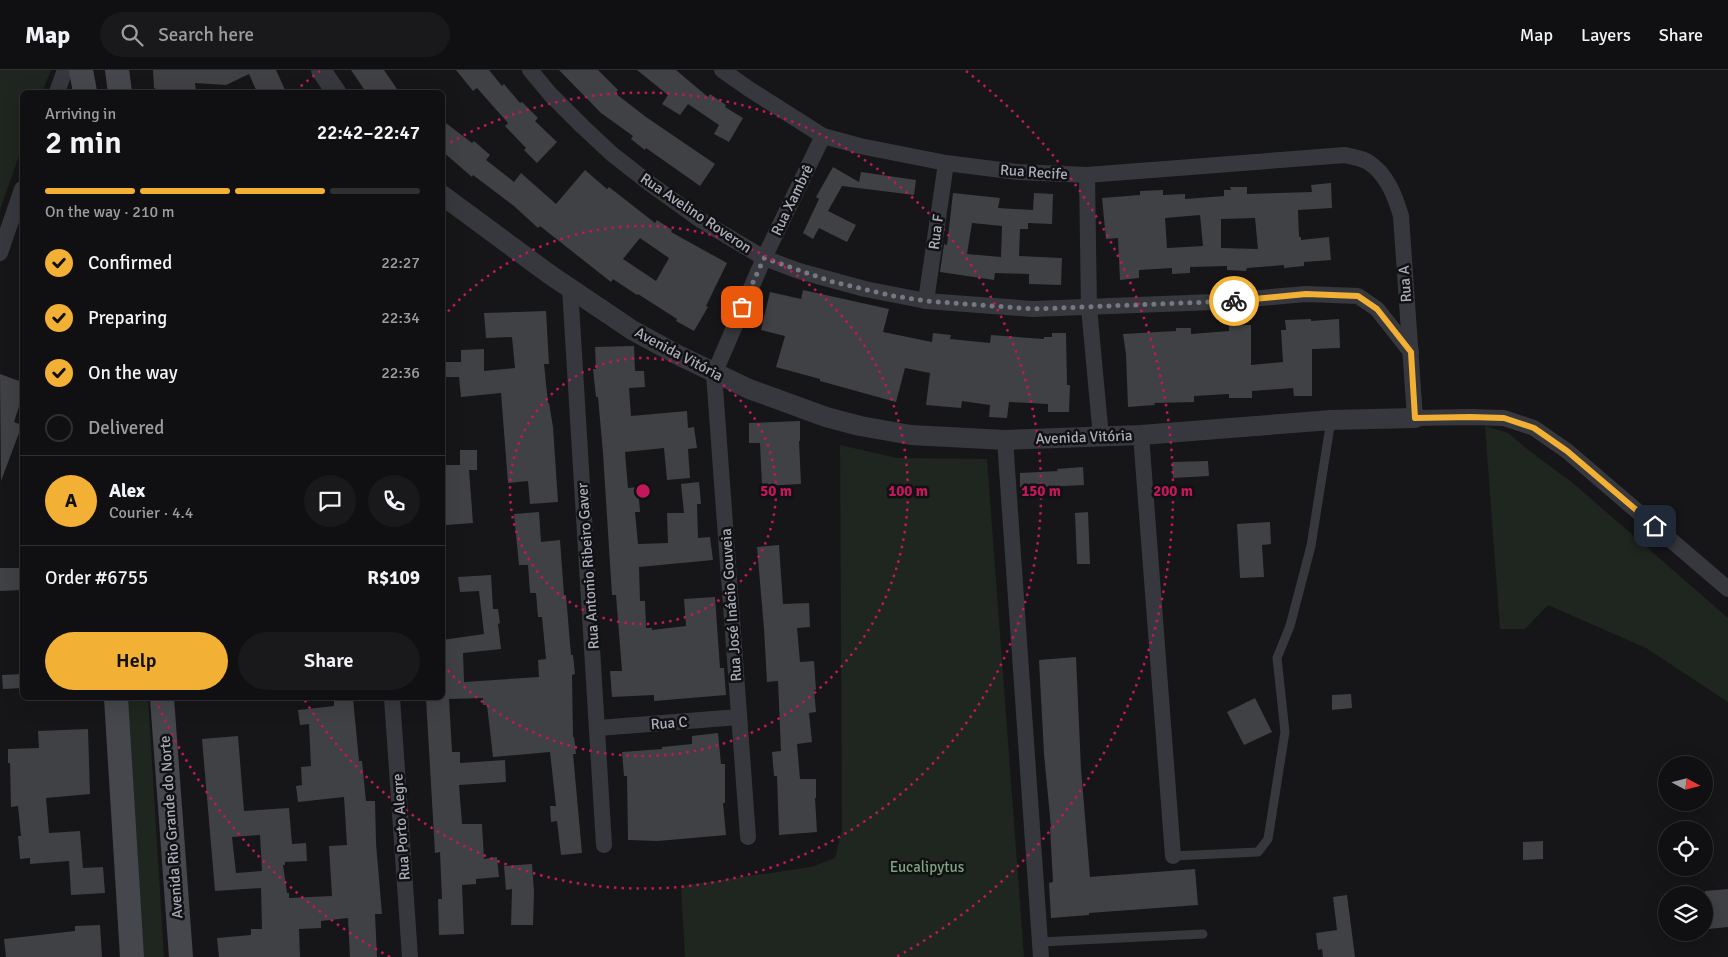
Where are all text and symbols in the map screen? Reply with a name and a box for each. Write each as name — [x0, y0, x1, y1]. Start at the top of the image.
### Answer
search box — [100, 12, 450, 57]
text: Map — [25, 20, 70, 50]
icon: search — [118, 21, 146, 49]
text: Search here — [158, 23, 254, 47]
text: Map — [1520, 24, 1553, 46]
text: Layers — [1581, 24, 1631, 46]
text: Share — [1659, 24, 1703, 46]
text: Arriving in — [45, 104, 116, 124]
text: 22:42–22:47 — [317, 121, 420, 145]
text: 2 min — [45, 123, 122, 162]
street label: Rua Recife — [1000, 161, 1068, 183]
street label: Rua Xambrê — [767, 162, 817, 238]
street label: Rua Avelino Roveron — [637, 169, 755, 257]
text: On the way · 210 m — [45, 202, 175, 222]
street label: Rua F — [925, 213, 947, 251]
icon: check — [45, 249, 73, 277]
text: Confirmed — [88, 251, 172, 275]
text: 22:27 — [381, 253, 420, 273]
street label: Rua A — [1395, 265, 1415, 303]
courier — [1209, 276, 1259, 326]
pin — [721, 286, 763, 328]
icon: bike — [1220, 287, 1248, 315]
icon: bag — [728, 293, 756, 321]
icon: check — [45, 304, 73, 332]
text: Preparing — [88, 306, 167, 330]
text: 22:34 — [381, 308, 420, 328]
street label: Avenida Vitória — [632, 323, 726, 385]
icon: check — [45, 359, 73, 387]
text: On the way — [88, 361, 178, 385]
text: 22:36 — [381, 363, 420, 383]
text: Delivered — [88, 416, 164, 440]
street label: Avenida Vitória — [1035, 426, 1133, 448]
button: chat — [304, 475, 356, 527]
button: phone — [368, 475, 420, 527]
text: Alex — [109, 479, 145, 503]
street label: Rua Antonio Ribeiro Gaver — [573, 482, 603, 650]
centre of rings — [634, 482, 652, 500]
text: 50 m — [760, 482, 792, 500]
text: 100 m — [888, 482, 928, 500]
text: 150 m — [1021, 482, 1061, 500]
text: 200 m — [1153, 482, 1193, 500]
text: A — [65, 489, 77, 513]
text: Courier · 4.4 — [109, 503, 193, 523]
pin — [1634, 505, 1676, 547]
icon: home — [1641, 512, 1669, 540]
street label: Rua José Inácio Gouveia — [717, 528, 745, 682]
text: Order #6755 — [45, 566, 148, 590]
text: R$109 — [367, 566, 420, 590]
button: Help — [45, 632, 228, 690]
button: Share — [238, 632, 420, 690]
street label: Rua C — [650, 713, 688, 733]
street label: Avenida Rio Grande do Norte — [156, 735, 186, 919]
north arrow — [1658, 756, 1712, 811]
map controls — [1658, 756, 1713, 941]
street label: Rua Porto Alegre — [388, 773, 414, 881]
button: locate — [1658, 821, 1713, 876]
park label: Eucalipytus — [890, 858, 965, 876]
button: layers — [1658, 886, 1713, 941]

